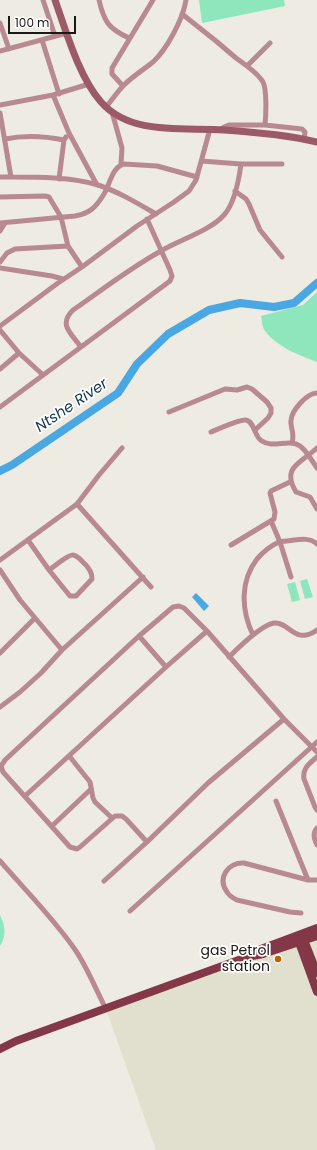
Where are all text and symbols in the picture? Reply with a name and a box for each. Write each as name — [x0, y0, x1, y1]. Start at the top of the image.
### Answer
scale bar — [10, 8, 78, 34]
text: 100 m — [15, 14, 49, 31]
water label: Ntshe River — [32, 375, 112, 437]
place label: gas Petrol station — [201, 943, 270, 976]
marker: gas Petrol station — [273, 954, 283, 964]

